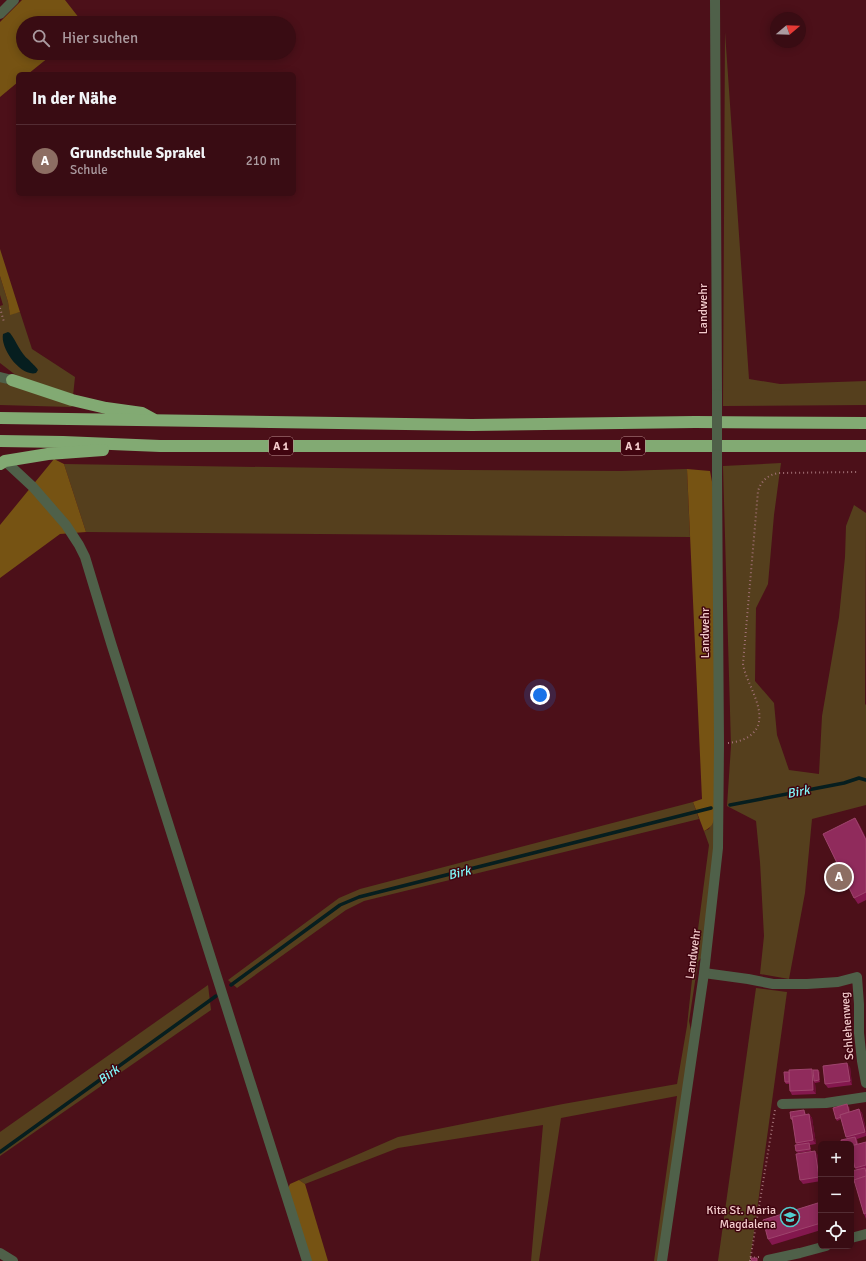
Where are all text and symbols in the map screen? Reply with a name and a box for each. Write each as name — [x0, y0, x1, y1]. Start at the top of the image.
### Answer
north arrow — [770, 12, 806, 48]
search box — [16, 16, 296, 60]
icon: search — [30, 27, 52, 49]
text: Hier suchen — [62, 29, 138, 47]
text: In der Nähe — [32, 88, 117, 109]
text: Grundschule Sprakel — [70, 144, 205, 162]
text: A — [41, 153, 49, 169]
text: 210 m — [246, 153, 280, 169]
text: Schule — [70, 162, 108, 178]
street label: Landwehr — [696, 283, 711, 334]
road number: A 1 — [269, 437, 293, 455]
road number: A 1 — [621, 437, 645, 455]
street label: Landwehr — [698, 607, 713, 658]
your location — [530, 685, 550, 705]
water label: Birk — [786, 782, 812, 802]
water label: Birk — [446, 862, 474, 883]
pin: A — [826, 862, 852, 892]
street label: Landwehr — [683, 927, 705, 980]
street label: Schlehenweg — [838, 992, 857, 1060]
water label: Birk — [95, 1061, 124, 1088]
map controls — [818, 1141, 854, 1249]
button: + — [818, 1141, 854, 1177]
button: − — [818, 1177, 854, 1213]
place label: Kita St. Maria Magdalena — [706, 1203, 776, 1232]
school or university icon: Kita St. Maria Magdalena — [779, 1206, 801, 1228]
button: locate — [818, 1213, 854, 1249]

